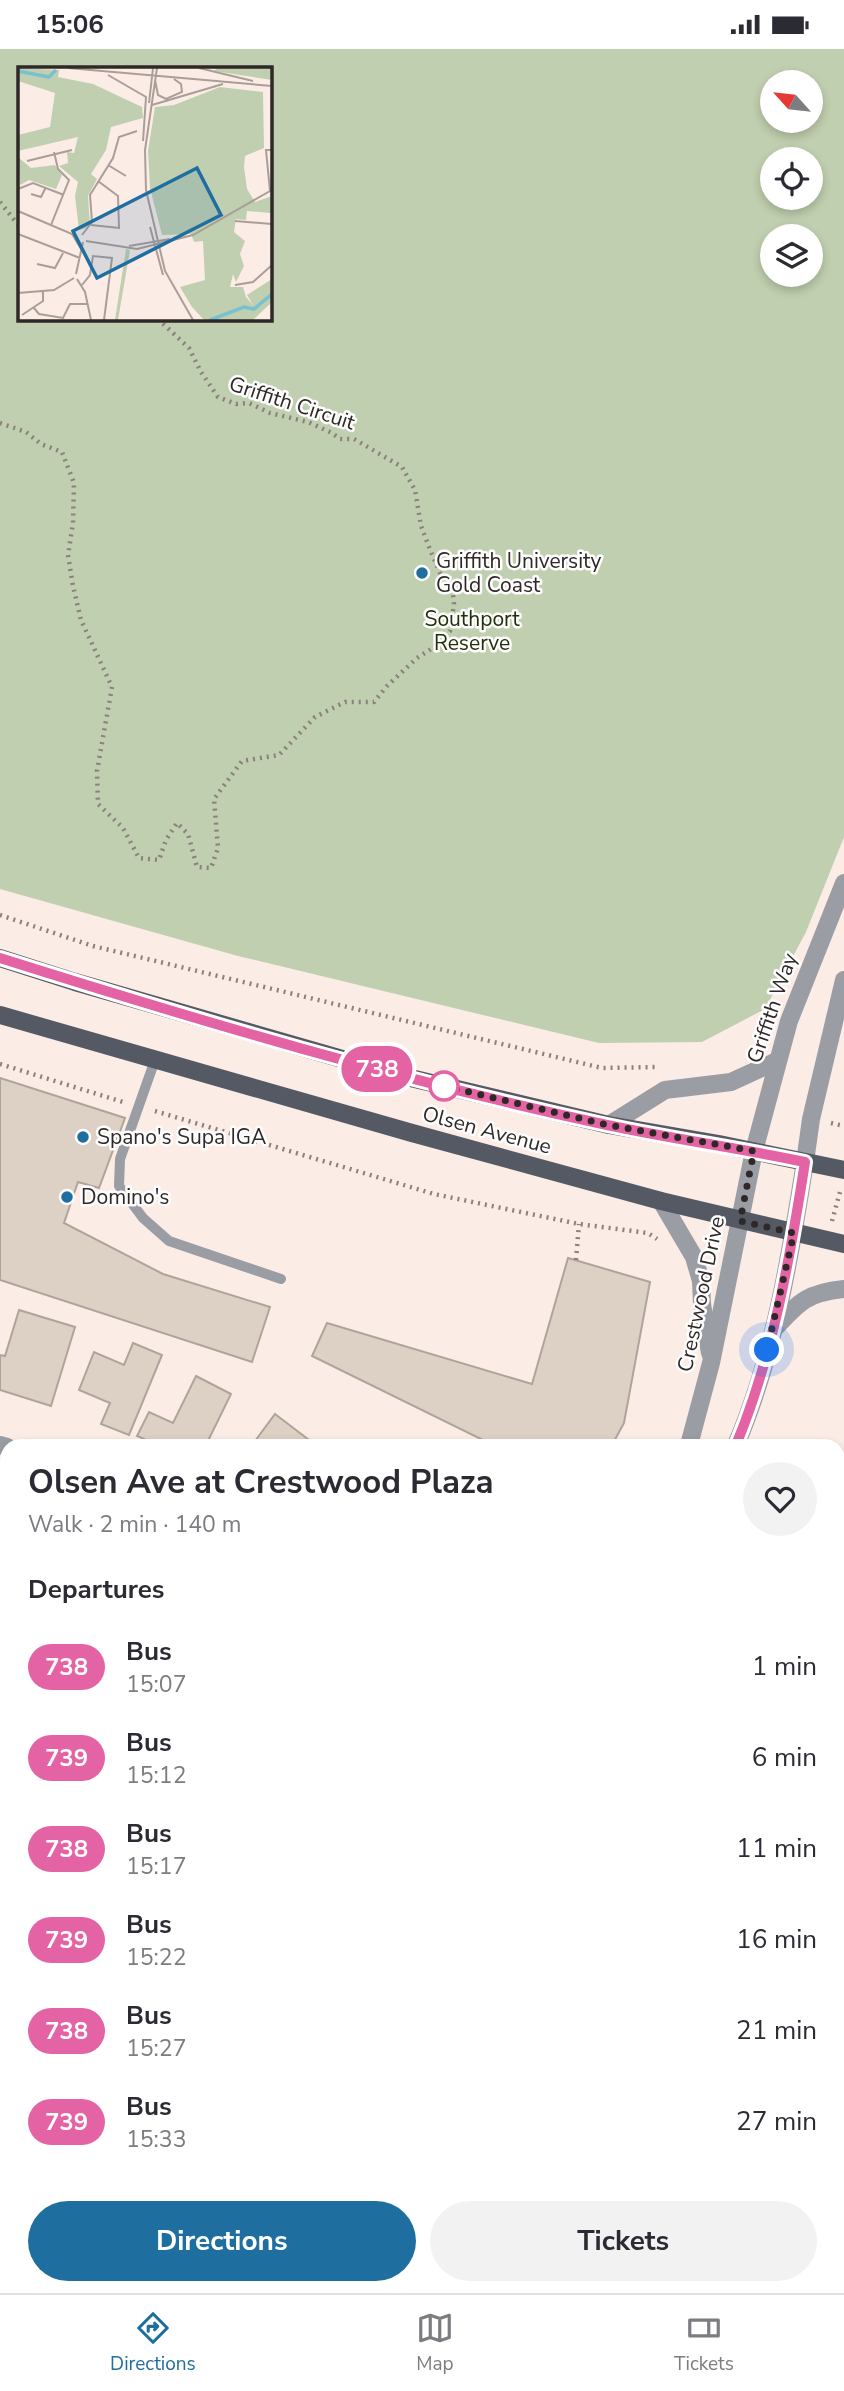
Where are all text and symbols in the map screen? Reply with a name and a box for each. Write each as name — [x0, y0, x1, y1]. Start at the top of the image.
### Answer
text: 15:06 — [35, 7, 104, 42]
inset map — [18, 67, 271, 320]
north arrow — [760, 70, 822, 133]
map controls — [760, 70, 823, 287]
button: locate — [760, 147, 823, 210]
button: layers — [760, 224, 823, 287]
street label: Griffith Circuit — [225, 369, 359, 437]
place label: Griffith University Gold Coast — [436, 547, 601, 599]
marker: Griffith University Gold Coast — [414, 565, 430, 581]
park label: Southport Reserve — [425, 605, 520, 657]
street label: Griffith Way — [740, 949, 804, 1067]
line badge: 738 — [337, 1046, 417, 1092]
text: 738 — [355, 1053, 399, 1085]
unlabelled marker — [429, 1071, 459, 1101]
street label: Olsen Avenue — [419, 1099, 555, 1161]
place label: Spano's Supa IGA — [97, 1123, 266, 1151]
marker: Spano's Supa IGA — [75, 1129, 91, 1145]
place label: Domino's — [81, 1183, 169, 1211]
marker: Domino's — [59, 1189, 75, 1205]
street label: Crestwood Drive — [671, 1214, 731, 1374]
your location — [749, 1332, 784, 1367]
text: Olsen Ave at Crestwood Plaza — [28, 1460, 494, 1505]
button: heart — [743, 1462, 817, 1536]
text: Walk · 2 min · 140 m — [28, 1509, 241, 1540]
text: Departures — [28, 1572, 164, 1607]
text: Bus — [126, 1634, 172, 1669]
text: 1 min — [752, 1649, 817, 1684]
text: 738 — [45, 1651, 88, 1683]
text: 15:07 — [126, 1669, 186, 1700]
text: Bus — [126, 1725, 172, 1760]
text: 6 min — [752, 1740, 817, 1775]
text: 739 — [45, 1742, 88, 1774]
text: 15:12 — [126, 1760, 186, 1791]
text: Bus — [126, 1816, 172, 1851]
text: 11 min — [736, 1831, 817, 1866]
text: 738 — [45, 1833, 88, 1865]
text: 15:17 — [126, 1851, 186, 1882]
text: Bus — [126, 1907, 172, 1942]
text: 16 min — [736, 1922, 817, 1957]
text: 739 — [45, 1924, 88, 1956]
text: 15:22 — [126, 1942, 186, 1973]
text: Bus — [126, 1998, 172, 2033]
text: 21 min — [736, 2013, 817, 2048]
text: 738 — [45, 2015, 88, 2047]
text: 15:27 — [126, 2033, 186, 2064]
text: Bus — [126, 2089, 172, 2124]
text: 27 min — [736, 2104, 817, 2139]
text: 739 — [45, 2106, 88, 2138]
text: 15:33 — [126, 2124, 186, 2155]
button: Directions — [28, 2201, 416, 2281]
button: Tickets — [430, 2201, 817, 2281]
tab: Directions — [110, 2309, 196, 2377]
tab: Map — [416, 2309, 454, 2377]
tab: Tickets — [674, 2309, 734, 2377]

